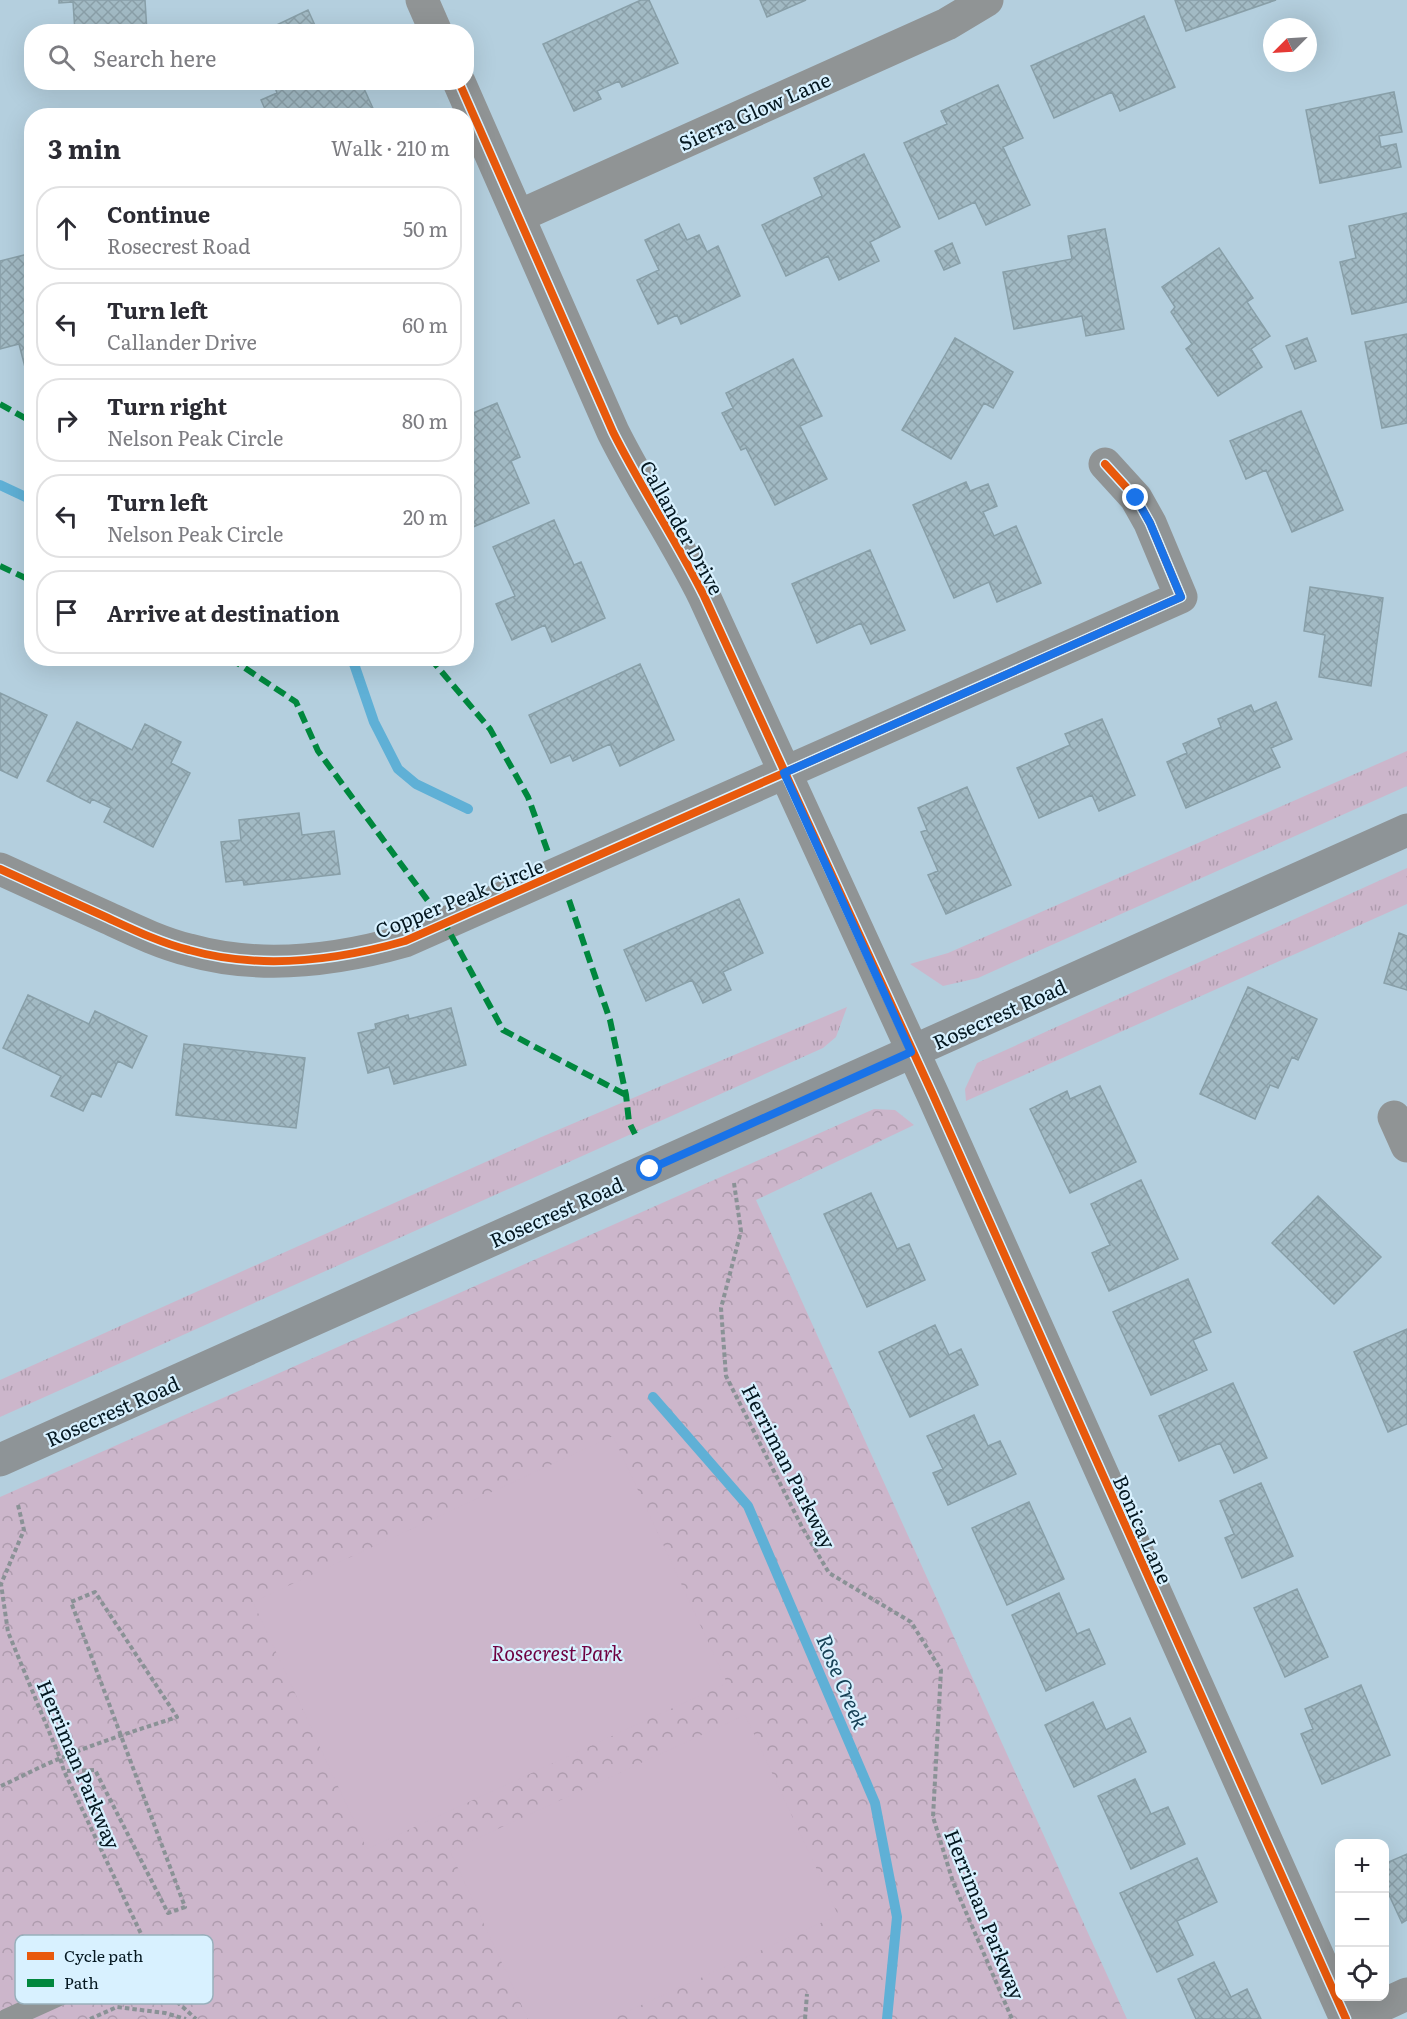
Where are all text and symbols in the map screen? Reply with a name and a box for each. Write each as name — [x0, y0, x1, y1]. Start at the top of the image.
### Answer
north arrow — [1263, 18, 1317, 72]
search box — [24, 24, 474, 90]
icon: search — [45, 41, 78, 74]
text: Search here — [93, 41, 216, 74]
street label: Sierra Glow Lane — [673, 63, 835, 157]
text: 3 min — [48, 128, 121, 167]
text: Walk · 210 m — [331, 132, 450, 162]
text: Continue — [107, 197, 210, 230]
icon: ahead — [50, 212, 83, 245]
text: 50 m — [403, 213, 448, 243]
text: Rosecrest Road — [107, 230, 251, 260]
text: Turn left — [107, 293, 208, 326]
icon: left — [50, 308, 83, 341]
text: 60 m — [402, 309, 448, 339]
text: Callander Drive — [107, 326, 257, 356]
text: Turn right — [107, 389, 227, 422]
icon: right — [50, 404, 83, 437]
text: 80 m — [402, 405, 448, 435]
text: Nelson Peak Circle — [107, 422, 283, 452]
street label: Callander Drive — [634, 454, 732, 600]
route end — [1122, 484, 1148, 510]
text: Turn left — [107, 485, 208, 518]
icon: left — [50, 500, 83, 533]
text: 20 m — [403, 501, 448, 531]
text: Nelson Peak Circle — [107, 518, 283, 548]
icon: arrive — [50, 596, 83, 629]
text: Arrive at destination — [107, 596, 340, 629]
street label: Copper Peak Circle — [370, 849, 548, 945]
street label: Rosecrest Road — [927, 970, 1071, 1056]
route start — [636, 1155, 662, 1181]
street label: Rosecrest Road — [484, 1168, 628, 1254]
street label: Rosecrest Road — [40, 1367, 184, 1453]
street label: Herriman Parkway — [735, 1378, 845, 1554]
street label: Bonica Lane — [1107, 1470, 1181, 1588]
water label: Rose Creek — [810, 1629, 878, 1734]
park label: Rosecrest Park — [491, 1637, 623, 1667]
street label: Herriman Parkway — [31, 1675, 129, 1854]
street label: Herriman Parkway — [938, 1824, 1034, 2004]
map controls — [1335, 1839, 1389, 2001]
button: + — [1335, 1839, 1389, 1893]
button: − — [1335, 1893, 1389, 1947]
legend — [15, 1935, 213, 2004]
text: Cycle path — [64, 1943, 144, 1967]
button: locate — [1335, 1947, 1389, 2001]
text: Path — [64, 1970, 99, 1994]

